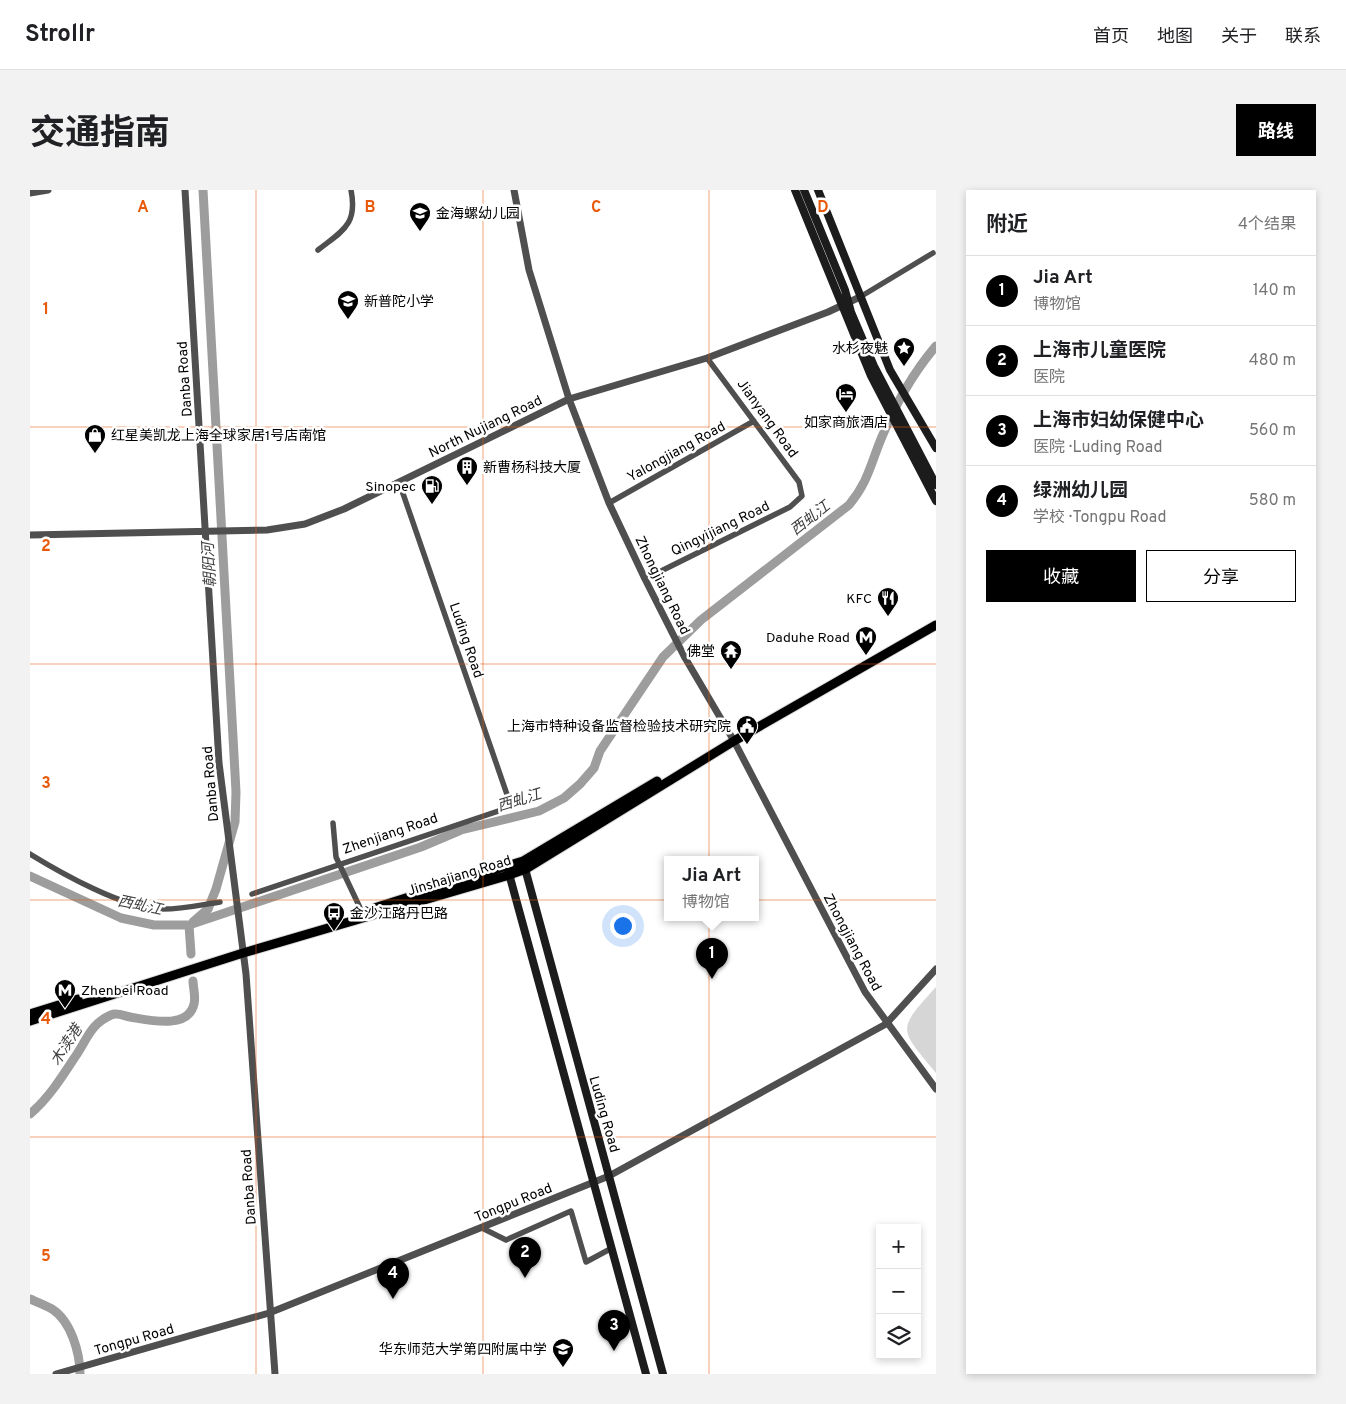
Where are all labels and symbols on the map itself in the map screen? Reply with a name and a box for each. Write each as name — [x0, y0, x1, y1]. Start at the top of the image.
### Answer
text: A — [137, 198, 149, 218]
text: B — [364, 198, 376, 218]
text: C — [591, 198, 601, 218]
text: D — [817, 198, 829, 218]
school or university icon: 金海螺幼儿园 — [408, 201, 432, 232]
place label: 金海螺幼儿园 — [436, 206, 520, 223]
school or university icon: 新普陀小学 — [336, 289, 360, 320]
place label: 新普陀小学 — [364, 294, 434, 311]
text: 1 — [43, 300, 49, 320]
place icon: 水杉夜魅 — [892, 336, 916, 367]
street label: Danba Road — [174, 340, 197, 417]
place label: 水杉夜魅 — [832, 340, 888, 358]
street label: Jianyang Road — [733, 376, 801, 461]
hotel icon: 如家商旅酒店 — [834, 382, 858, 413]
street label: North Nujiang Road — [426, 392, 545, 462]
place label: 如家商旅酒店 — [804, 414, 888, 432]
street label: Yalongjiang Road — [625, 418, 729, 486]
shop icon: 红星美凯龙上海全球家居1号店南馆 — [83, 423, 107, 454]
place label: 红星美凯龙上海全球家居1号店南馆 — [111, 427, 326, 445]
building icon: 新曹杨科技大厦 — [455, 455, 479, 486]
place label: 新曹杨科技大厦 — [483, 460, 581, 477]
fuel station icon: Sinopec — [420, 474, 444, 505]
place label: Sinopec — [365, 479, 416, 496]
water label: 西虬江 — [787, 497, 836, 541]
street label: Qingyijiang Road — [669, 498, 773, 561]
street label: Zhongjiang Road — [630, 534, 693, 638]
text: 2 — [41, 537, 51, 557]
water label: 朝阳河 — [200, 539, 221, 588]
restaurant icon: KFC — [876, 586, 900, 617]
place label: KFC — [846, 591, 872, 608]
street label: Luding Road — [445, 600, 486, 680]
metro station icon: Daduhe Road — [854, 625, 878, 656]
place label: Daduhe Road — [766, 630, 850, 647]
temple icon: 佛堂 — [719, 639, 743, 670]
place label: 佛堂 — [687, 643, 715, 661]
public building icon: 上海市特种设备监督检验技术研究院 — [735, 714, 759, 745]
place label: 上海市特种设备监督检验技术研究院 — [507, 718, 731, 736]
street label: Danba Road — [200, 745, 223, 822]
text: 3 — [41, 774, 51, 794]
water label: 西虬江 — [495, 785, 546, 817]
street label: Zhenjiang Road — [341, 810, 440, 859]
street label: Jinshajiang Road — [405, 853, 513, 900]
street label: Zhongjiang Road — [819, 891, 884, 994]
water label: 西虬江 — [116, 892, 166, 921]
bus stop icon: 金沙江路丹巴路 — [322, 901, 346, 932]
place label: 金沙江路丹巴路 — [350, 906, 448, 923]
your location — [610, 913, 636, 939]
pin: 1 — [696, 938, 728, 979]
metro station icon: Zhenbei Road — [53, 978, 77, 1009]
place label: Zhenbei Road — [81, 983, 169, 1000]
text: 4 — [41, 1010, 51, 1030]
water label: 木渎港 — [47, 1020, 89, 1070]
street label: Luding Road — [585, 1074, 623, 1155]
street label: Danba Road — [238, 1148, 261, 1225]
street label: Tongpu Road — [472, 1180, 555, 1227]
pin: 2 — [509, 1237, 541, 1278]
text: 5 — [41, 1247, 51, 1267]
pin: 4 — [377, 1258, 409, 1299]
pin: 3 — [598, 1310, 630, 1351]
street label: Tongpu Road — [93, 1321, 176, 1360]
school or university icon: 华东师范大学第四附属中学 — [551, 1337, 575, 1368]
place label: 华东师范大学第四附属中学 — [379, 1341, 547, 1359]

